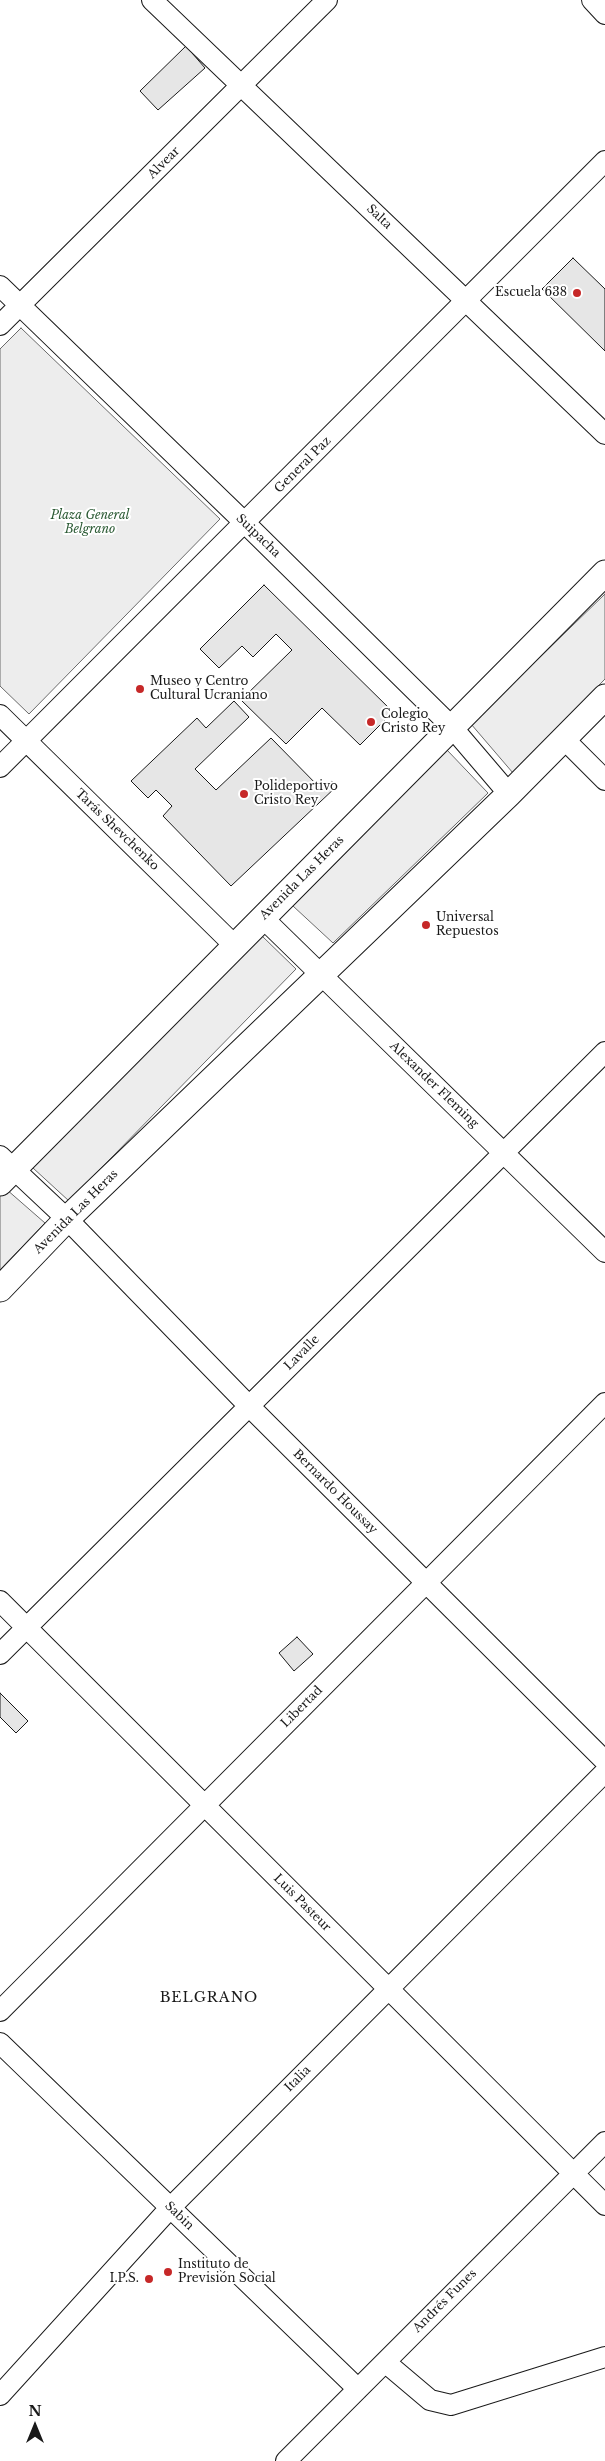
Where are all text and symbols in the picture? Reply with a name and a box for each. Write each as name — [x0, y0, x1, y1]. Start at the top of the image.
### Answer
street label: Alvear — [145, 144, 183, 182]
street label: Salta — [363, 202, 395, 232]
place label: Escuela 638 — [495, 286, 567, 300]
marker: Escuela 638 — [571, 287, 583, 299]
street label: General Paz — [272, 434, 334, 496]
park label: Plaza General Belgrano — [51, 509, 129, 537]
street label: Suipacha — [233, 511, 283, 561]
place label: Museo y Centro Cultural Ucraniano — [150, 675, 268, 703]
marker: Museo y Centro Cultural Ucraniano — [134, 683, 146, 695]
place label: Colegio Cristo Rey — [381, 708, 445, 736]
marker: Colegio Cristo Rey — [365, 716, 377, 728]
place label: Polideportivo Cristo Rey — [254, 780, 338, 808]
street label: Tarás Shevchenko — [72, 786, 162, 874]
marker: Polideportivo Cristo Rey — [238, 788, 250, 800]
street label: Avenida Las Heras — [257, 833, 347, 923]
place label: Universal Repuestos — [436, 911, 499, 939]
marker: Universal Repuestos — [420, 919, 432, 931]
street label: Alexander Fleming — [387, 1039, 481, 1131]
street label: Avenida Las Heras — [31, 1167, 121, 1257]
street label: Lavalle — [281, 1332, 323, 1374]
street label: Bernardo Houssay — [290, 1447, 380, 1537]
street label: Libertad — [278, 1683, 326, 1731]
street label: Luis Pasteur — [270, 1871, 334, 1935]
district label: BELGRANO — [159, 1990, 259, 2006]
street label: Italia — [282, 2063, 314, 2095]
street label: Sabin — [162, 2199, 196, 2233]
place label: Instituto de Previsión Social — [178, 2258, 276, 2286]
marker: Instituto de Previsión Social — [162, 2266, 174, 2278]
street label: Andrés Funes — [410, 2266, 480, 2336]
place label: I.P.S. — [109, 2272, 139, 2286]
marker: I.P.S. — [143, 2273, 155, 2285]
north arrow — [10, 2401, 60, 2451]
text: N — [28, 2402, 42, 2420]

